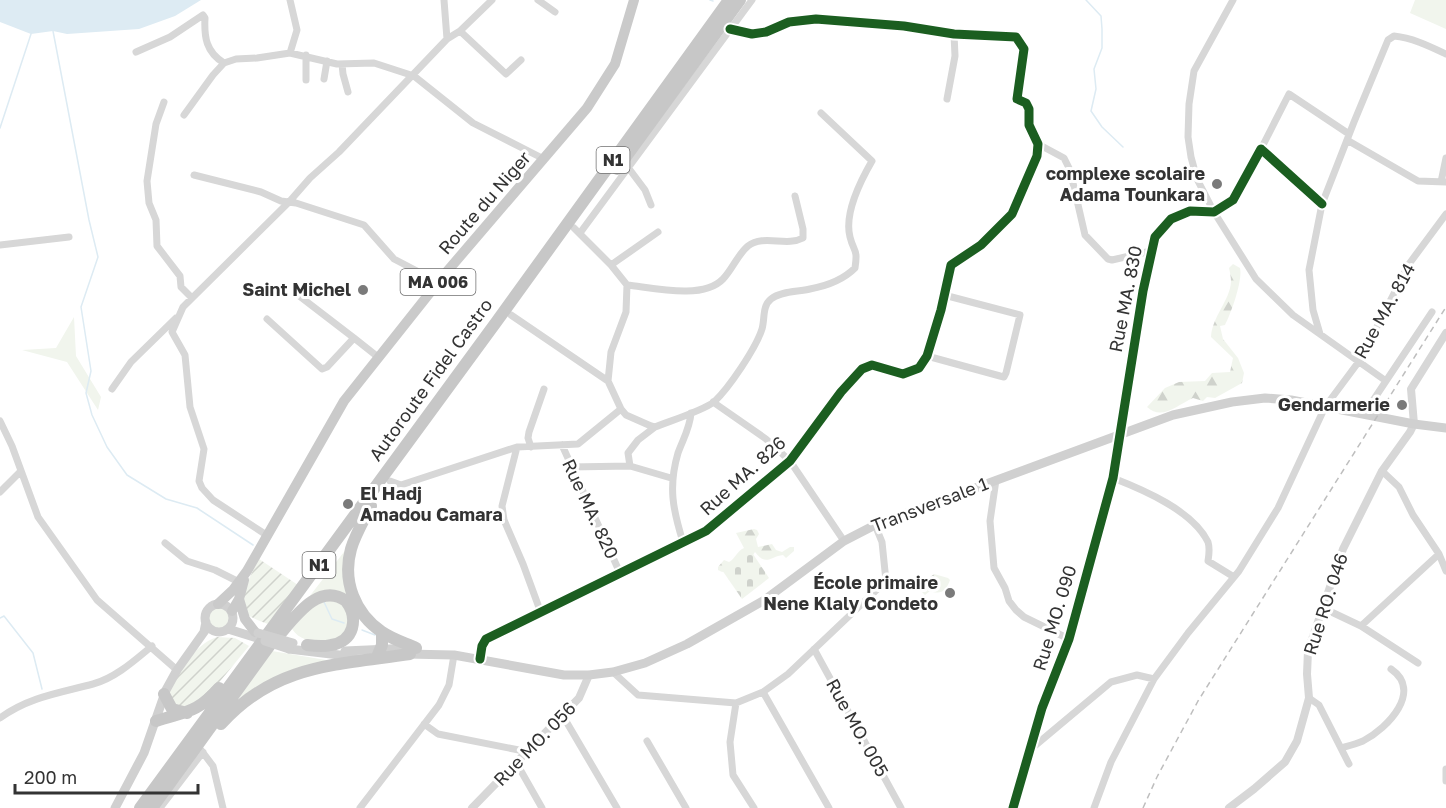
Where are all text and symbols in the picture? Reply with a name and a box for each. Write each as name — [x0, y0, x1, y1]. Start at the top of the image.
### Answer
street label: Route du Niger — [433, 146, 535, 258]
road number: N1 — [596, 147, 630, 173]
place label: complexe scolaire Adama Tounkara — [1046, 162, 1205, 205]
marker: complexe scolaire Adama Tounkara — [1210, 177, 1224, 191]
street label: Rue MA. 830 — [1104, 244, 1146, 354]
street label: Rue MA. 814 — [1349, 259, 1419, 362]
road number: MA 006 — [400, 269, 476, 295]
place label: Saint Michel — [242, 278, 351, 300]
marker: Saint Michel — [356, 283, 370, 297]
street label: Autoroute Fidel Castro — [364, 294, 497, 465]
place label: Gendarmerie — [1278, 393, 1390, 415]
marker: Gendarmerie — [1395, 398, 1409, 412]
street label: Rue MA. 826 — [695, 431, 790, 519]
street label: Rue MA. 820 — [558, 455, 624, 562]
street label: Transversale 1 — [868, 472, 991, 536]
place label: El Hadj Amadou Camara — [360, 482, 503, 525]
marker: El Hadj Amadou Camara — [341, 497, 355, 511]
street label: Rue RO. 046 — [1298, 550, 1352, 657]
road number: N1 — [302, 552, 336, 578]
street label: Rue MO. 090 — [1028, 562, 1081, 673]
place label: École primaire Nene Klaly Condeto — [763, 571, 938, 614]
marker: École primaire Nene Klaly Condeto — [943, 586, 957, 600]
street label: Rue MO. 005 — [822, 675, 894, 780]
street label: Rue MO. 056 — [489, 697, 580, 790]
scale bar — [15, 757, 198, 795]
text: 200 m — [24, 766, 77, 788]

